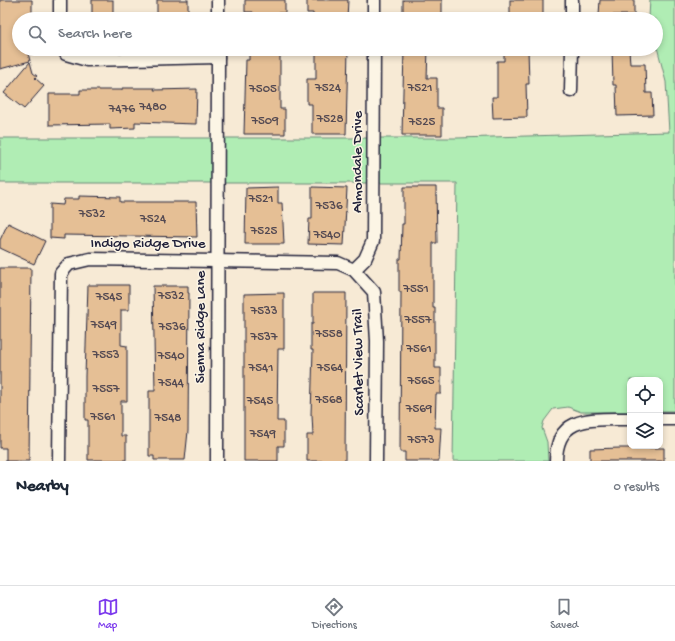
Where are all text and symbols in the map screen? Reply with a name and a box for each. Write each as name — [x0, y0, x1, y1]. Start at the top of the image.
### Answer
search box — [12, 12, 663, 56]
icon: search — [26, 23, 48, 45]
text: Search here — [58, 25, 132, 43]
house number: 7524 — [314, 81, 341, 96]
house number: 7521 — [406, 81, 433, 96]
house number: 7505 — [248, 82, 277, 97]
house number: 7480 — [138, 100, 167, 115]
house number: 7476 — [108, 102, 136, 117]
street label: Almondale Drive — [349, 111, 367, 213]
house number: 7528 — [315, 112, 344, 127]
house number: 7509 — [250, 114, 279, 129]
house number: 7525 — [408, 115, 436, 130]
house number: 7521 — [247, 192, 274, 207]
house number: 7536 — [315, 199, 343, 214]
house number: 7532 — [78, 207, 106, 222]
house number: 7524 — [139, 212, 166, 227]
house number: 7525 — [250, 224, 278, 239]
house number: 7540 — [312, 228, 341, 243]
street label: Indigo Ridge Drive — [90, 235, 206, 253]
street label: Sienna Ridge Lane — [192, 270, 210, 383]
house number: 7551 — [402, 282, 429, 297]
house number: 7532 — [157, 289, 185, 304]
house number: 7545 — [95, 290, 122, 305]
house number: 7533 — [249, 304, 278, 319]
street label: Scarlet View Trail — [349, 308, 369, 416]
house number: 7557 — [403, 313, 433, 328]
house number: 7549 — [90, 318, 118, 333]
house number: 7536 — [158, 320, 186, 335]
house number: 7558 — [314, 327, 343, 342]
house number: 7537 — [249, 330, 279, 345]
house number: 7561 — [405, 342, 432, 357]
house number: 7553 — [91, 348, 120, 363]
house number: 7540 — [156, 349, 185, 364]
house number: 7541 — [248, 361, 274, 376]
house number: 7564 — [316, 361, 343, 376]
house number: 7565 — [406, 374, 435, 389]
house number: 7544 — [157, 376, 184, 391]
map controls — [627, 377, 663, 449]
button: locate — [627, 377, 663, 413]
house number: 7557 — [91, 382, 121, 397]
house number: 7568 — [314, 393, 343, 408]
house number: 7545 — [246, 394, 273, 409]
house number: 7569 — [405, 402, 433, 417]
house number: 7561 — [89, 410, 116, 425]
house number: 7548 — [154, 411, 181, 426]
button: layers — [627, 413, 663, 449]
house number: 7549 — [249, 427, 277, 442]
house number: 7573 — [406, 433, 435, 448]
text: Nearby — [16, 477, 69, 497]
text: 0 results — [613, 480, 659, 495]
tab: Map — [97, 596, 119, 632]
tab: Directions — [312, 596, 357, 632]
tab: Saved — [550, 596, 578, 632]

